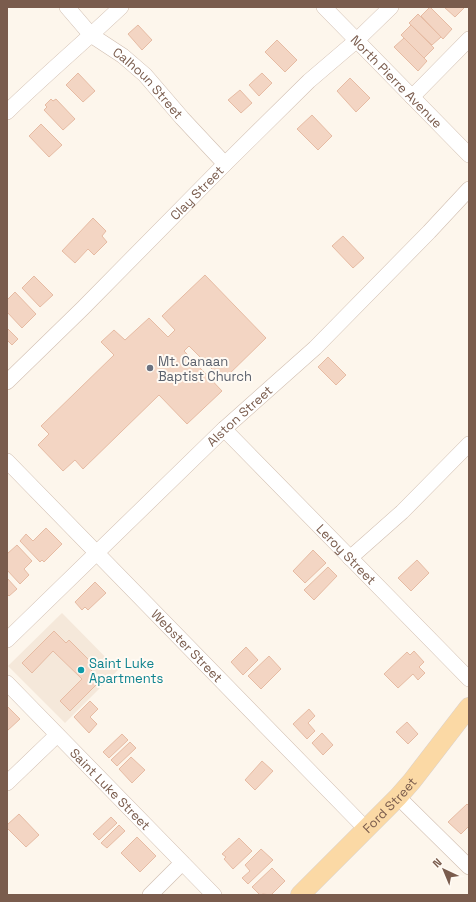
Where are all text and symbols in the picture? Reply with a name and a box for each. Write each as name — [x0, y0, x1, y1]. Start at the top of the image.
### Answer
street label: North Pierre Avenue — [347, 31, 446, 132]
street label: Calhoun Street — [110, 44, 187, 122]
street label: Clay Street — [166, 162, 228, 224]
place label: Mt. Canaan Baptist Church — [158, 353, 252, 385]
marker: Mt. Canaan Baptist Church — [145, 363, 155, 373]
street label: Alston Street — [203, 382, 276, 450]
street label: Leroy Street — [313, 520, 380, 588]
street label: Webster Street — [147, 606, 226, 686]
place label: Saint Luke Apartments — [89, 655, 164, 687]
marker: Saint Luke Apartments — [76, 665, 86, 675]
street label: Saint Luke Street — [66, 745, 154, 834]
street label: Ford Street — [359, 774, 421, 837]
north arrow — [424, 850, 464, 890]
text: N — [430, 855, 445, 870]

